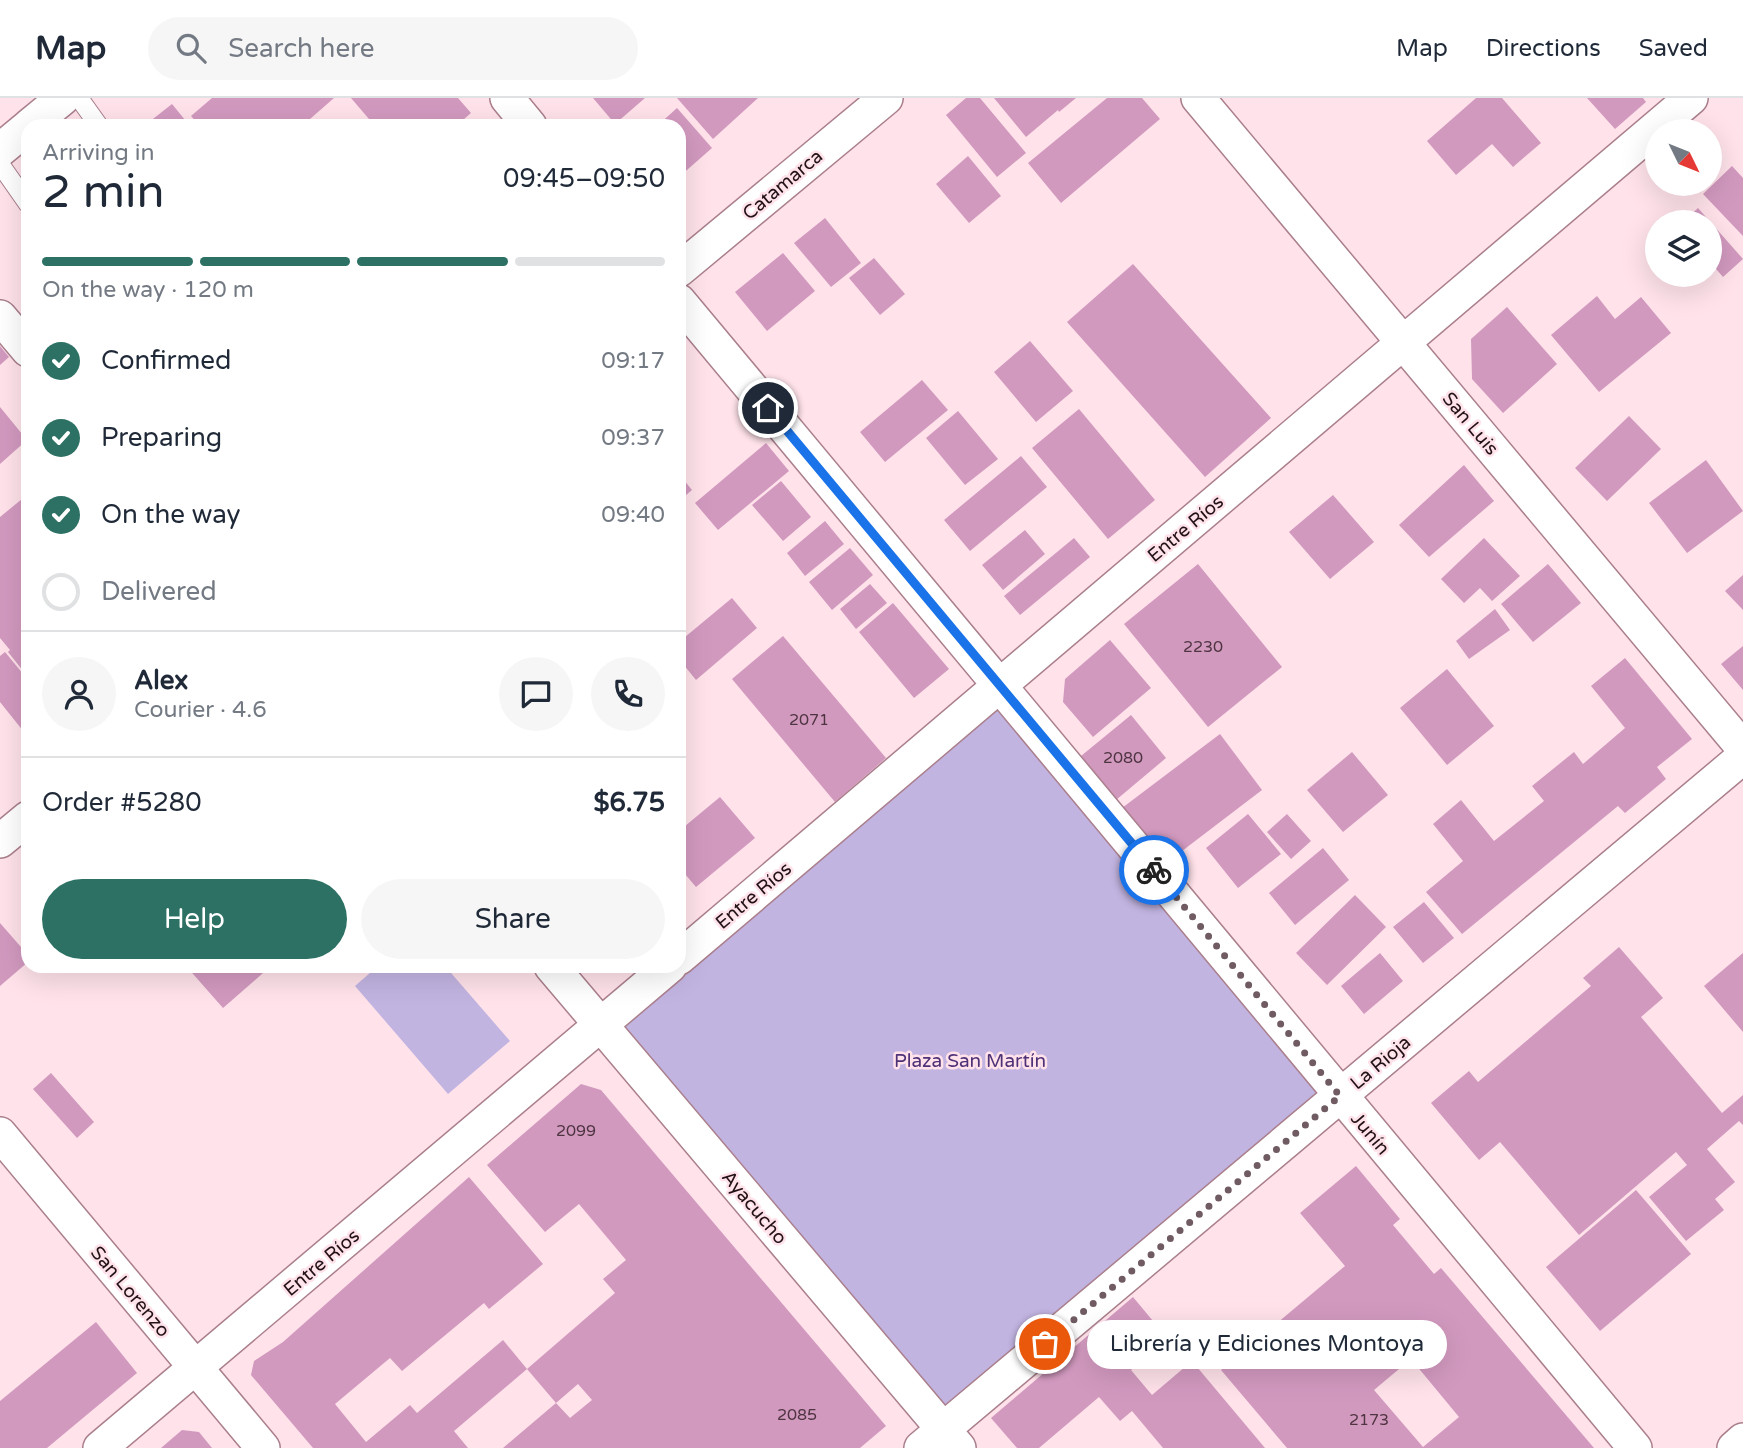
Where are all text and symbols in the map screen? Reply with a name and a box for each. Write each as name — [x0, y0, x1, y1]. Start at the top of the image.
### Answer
search box — [148, 17, 638, 80]
text: Map — [35, 29, 106, 68]
icon: search — [172, 29, 210, 67]
text: Search here — [228, 33, 374, 64]
text: Map — [1396, 34, 1448, 63]
text: Directions — [1486, 34, 1601, 63]
text: Saved — [1639, 34, 1708, 63]
north arrow — [1645, 119, 1722, 196]
map controls — [1645, 119, 1722, 287]
text: Arriving in — [42, 139, 155, 167]
street label: Catamarca — [738, 145, 827, 225]
text: 09:45–09:50 — [503, 163, 665, 194]
text: 2 min — [42, 165, 165, 220]
button: layers — [1645, 210, 1722, 287]
text: On the way · 120 m — [42, 276, 254, 304]
icon: check — [42, 342, 80, 380]
text: Confirmed — [101, 345, 231, 376]
text: 09:17 — [601, 347, 665, 375]
pin — [738, 378, 798, 438]
street label: San Luis — [1438, 388, 1503, 460]
icon: home — [749, 389, 787, 427]
icon: check — [42, 419, 80, 457]
text: Preparing — [101, 422, 222, 453]
text: 09:37 — [601, 424, 665, 452]
street label: Entre Ríos — [1143, 491, 1228, 567]
icon: check — [42, 496, 80, 534]
text: On the way — [101, 499, 241, 530]
text: 09:40 — [601, 501, 665, 529]
text: Delivered — [101, 576, 217, 607]
house number: 2230 — [1183, 637, 1223, 657]
button: person — [42, 657, 116, 731]
button: chat — [499, 657, 573, 731]
button: phone — [591, 657, 665, 731]
text: Alex — [134, 665, 188, 696]
text: Courier · 4.6 — [134, 696, 267, 724]
house number: 2071 — [789, 710, 829, 730]
house number: 2080 — [1103, 748, 1143, 768]
text: Order #5280 — [42, 787, 202, 818]
text: $6.75 — [593, 787, 665, 818]
courier — [1119, 835, 1189, 905]
icon: bike — [1135, 851, 1173, 889]
street label: Entre Ríos — [711, 858, 796, 934]
button: Help — [42, 879, 347, 959]
button: Share — [361, 879, 665, 959]
street label: La Rioja — [1346, 1031, 1415, 1094]
park label: Plaza San Martín — [894, 1050, 1046, 1072]
street label: Junín — [1346, 1108, 1394, 1159]
house number: 2099 — [556, 1121, 596, 1141]
street label: Ayacucho — [717, 1166, 791, 1249]
street label: Entre Ríos — [279, 1225, 364, 1301]
street label: San Lorenzo — [86, 1242, 175, 1342]
pin — [1015, 1314, 1075, 1374]
callout: Librería y Ediciones Montoya — [1087, 1320, 1448, 1368]
icon: bag — [1026, 1325, 1064, 1363]
text: Librería y Ediciones Montoya — [1110, 1330, 1424, 1358]
house number: 2085 — [777, 1405, 817, 1425]
house number: 2173 — [1349, 1410, 1389, 1430]

